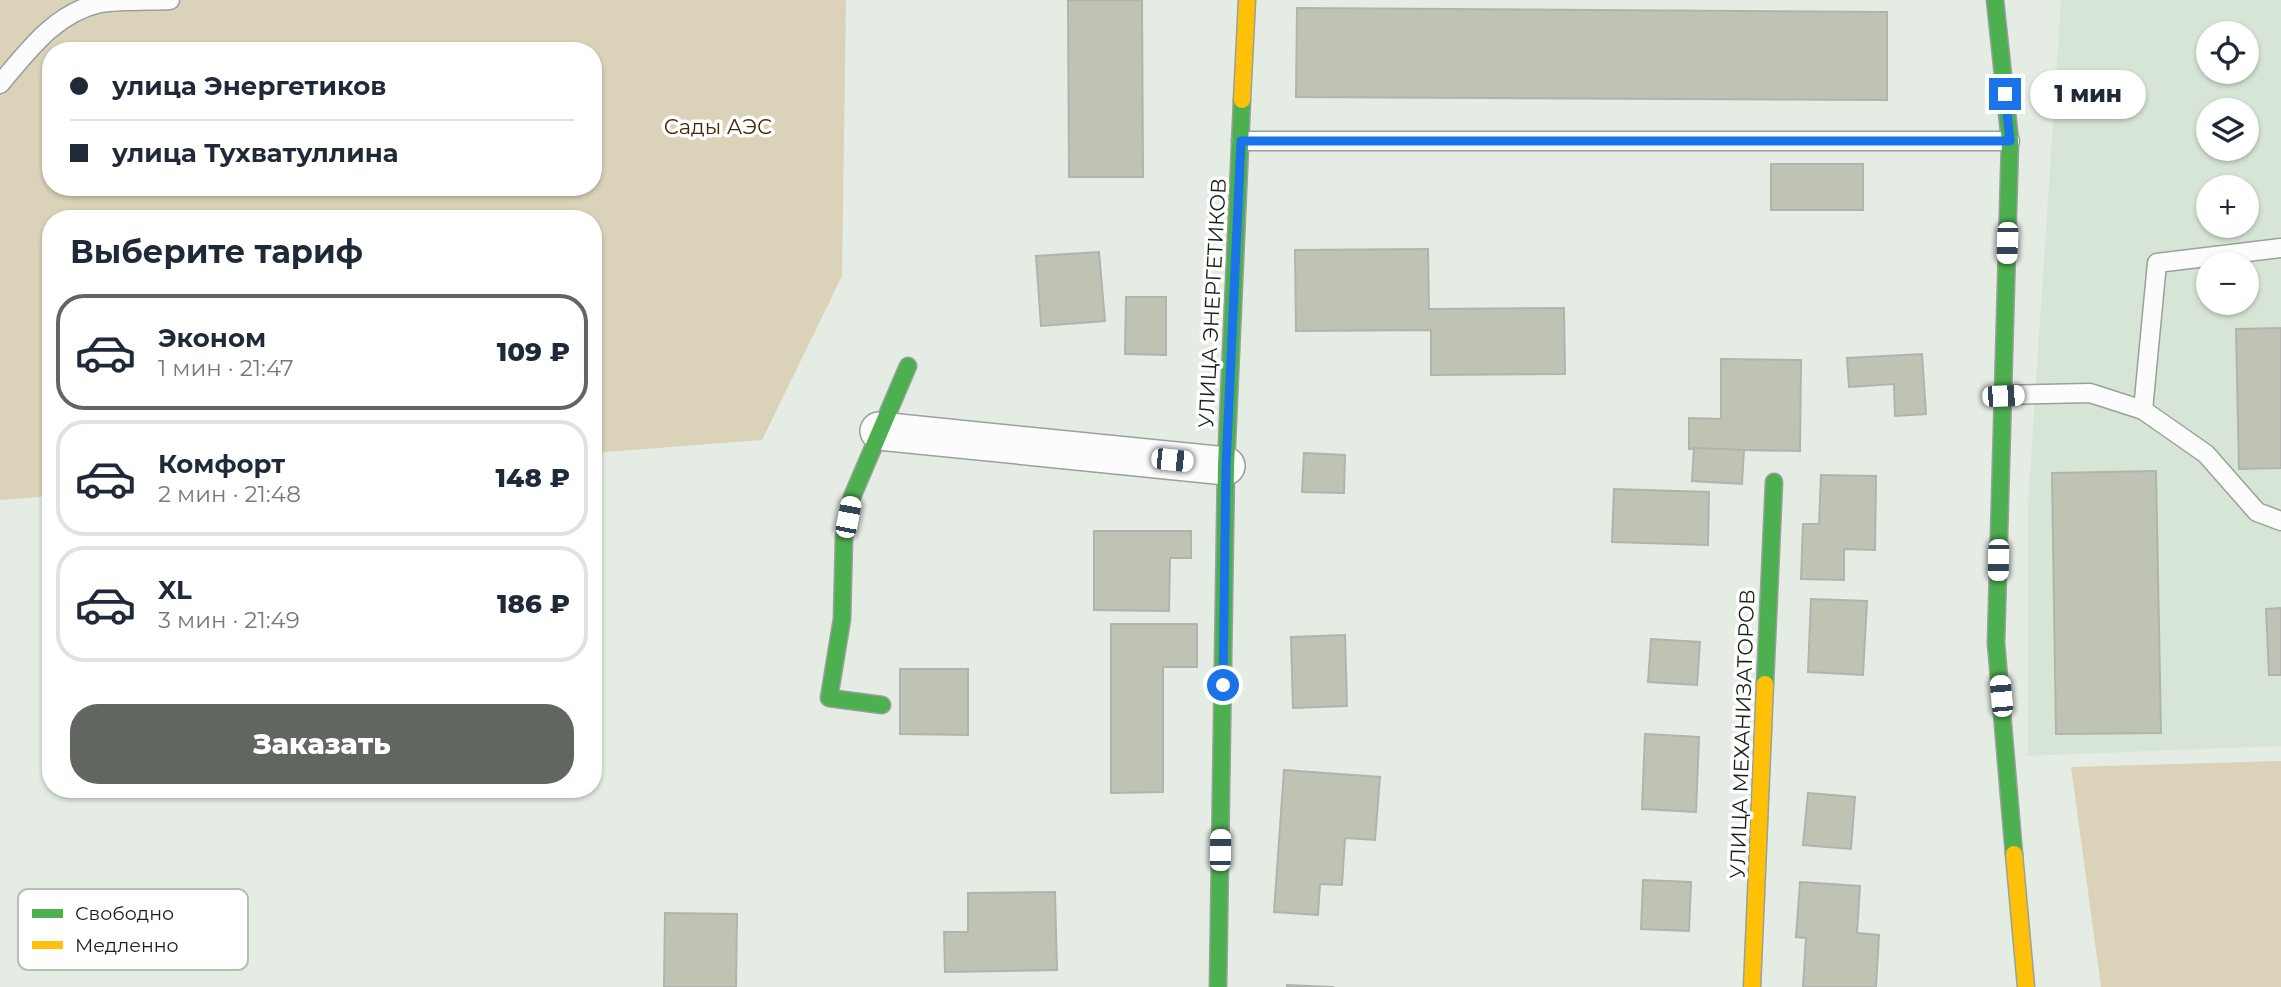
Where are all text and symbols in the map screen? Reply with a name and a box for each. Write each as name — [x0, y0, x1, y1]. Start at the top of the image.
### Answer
map controls — [2196, 21, 2259, 315]
button: locate — [2196, 21, 2259, 84]
text: улица Энергетиков — [112, 70, 386, 102]
callout: 1 мин — [2030, 70, 2145, 119]
route end — [1989, 78, 2021, 110]
text: 1 мин — [2054, 80, 2122, 108]
button: layers — [2196, 98, 2259, 161]
park label: Сады АЭС — [664, 114, 772, 139]
text: улица Тухватуллина — [112, 137, 398, 169]
button: + — [2196, 175, 2259, 238]
street label: УЛИЦА ЭНЕРГЕТИКОВ — [1193, 178, 1231, 428]
car — [1996, 222, 2019, 264]
text: Выберите тариф — [70, 232, 363, 271]
button: − — [2196, 252, 2259, 315]
icon: car — [74, 321, 137, 384]
text: Эконом — [158, 322, 266, 354]
text: 109 ₽ — [497, 336, 570, 368]
text: 1 мин · 21:47 — [158, 354, 294, 382]
car — [1982, 385, 2025, 407]
icon: car — [74, 447, 137, 510]
car — [1151, 447, 1194, 473]
text: Комфорт — [158, 448, 285, 480]
text: 148 ₽ — [496, 462, 570, 494]
text: 2 мин · 21:48 — [158, 480, 301, 508]
car — [834, 494, 863, 540]
car — [1988, 539, 2009, 581]
icon: car — [74, 573, 137, 636]
text: XL — [158, 574, 192, 606]
text: 186 ₽ — [497, 588, 570, 620]
street label: УЛИЦА МЕХАНИЗАТОРОВ — [1724, 589, 1760, 879]
text: 3 мин · 21:49 — [158, 606, 300, 634]
route start — [1207, 669, 1239, 701]
car — [1989, 674, 2014, 718]
button: Заказать — [70, 704, 574, 784]
car — [1210, 829, 1231, 871]
legend — [18, 889, 248, 970]
text: Свободно — [75, 902, 174, 925]
text: Медленно — [75, 934, 179, 957]

